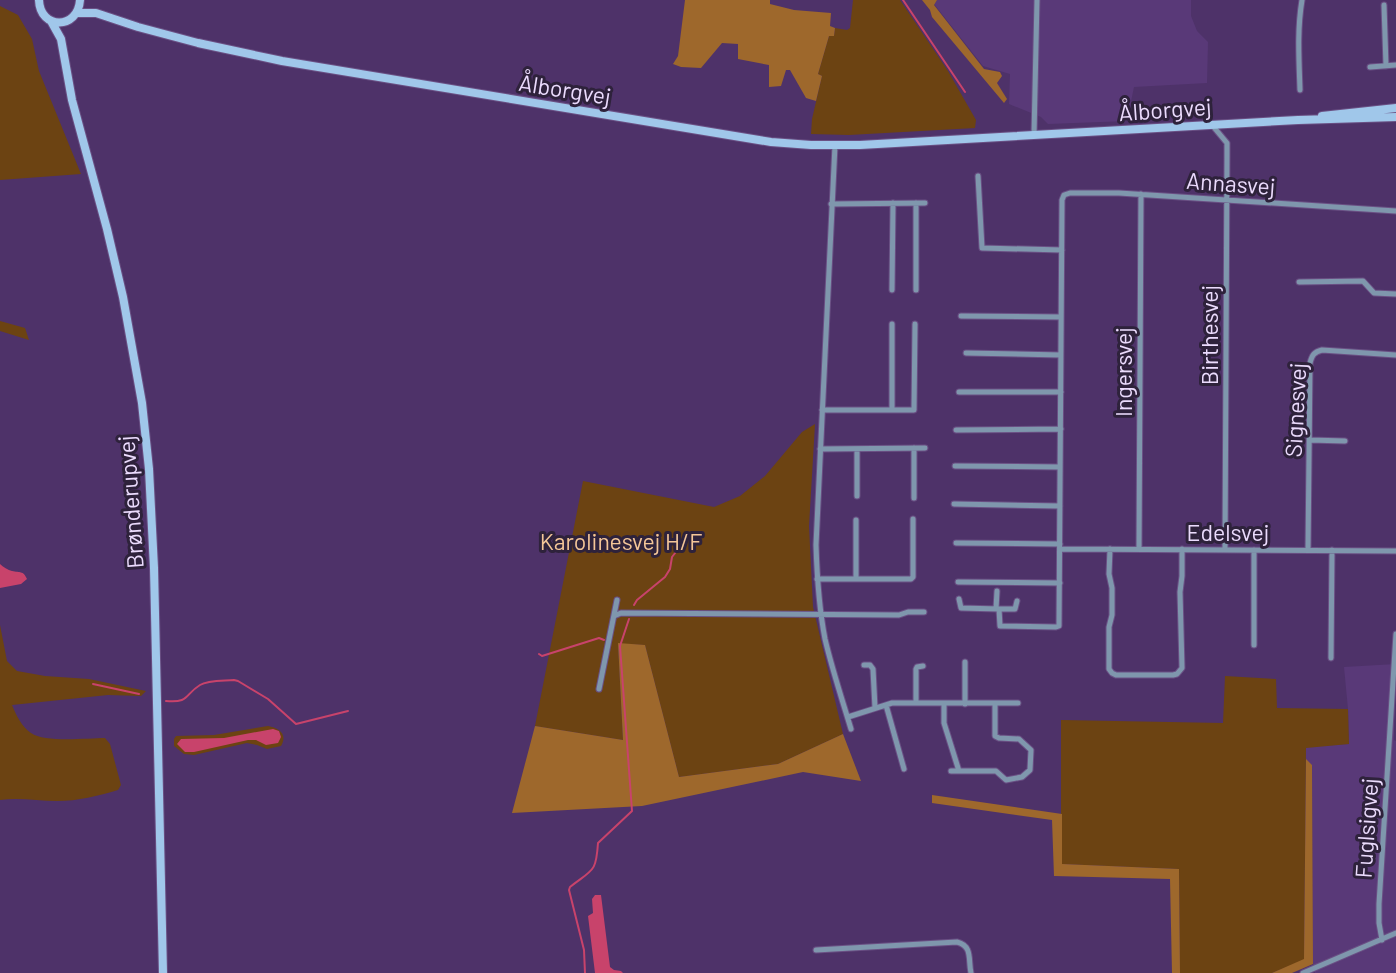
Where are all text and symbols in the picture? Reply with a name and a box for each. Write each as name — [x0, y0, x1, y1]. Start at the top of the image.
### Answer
street label: Ålborgvej — [517, 68, 613, 110]
street label: Ålborgvej — [1118, 92, 1212, 126]
street label: Annasvej — [1185, 166, 1277, 200]
street label: Birthesvej — [1195, 285, 1223, 385]
street label: Ingersvej — [1109, 327, 1137, 417]
street label: Signesvej — [1279, 362, 1311, 458]
street label: Brønderupvej — [111, 434, 149, 570]
street label: Edelsvej — [1187, 518, 1269, 546]
park label: Karolinesvej H/F — [540, 527, 702, 555]
street label: Fuglsigvej — [1349, 777, 1383, 879]

